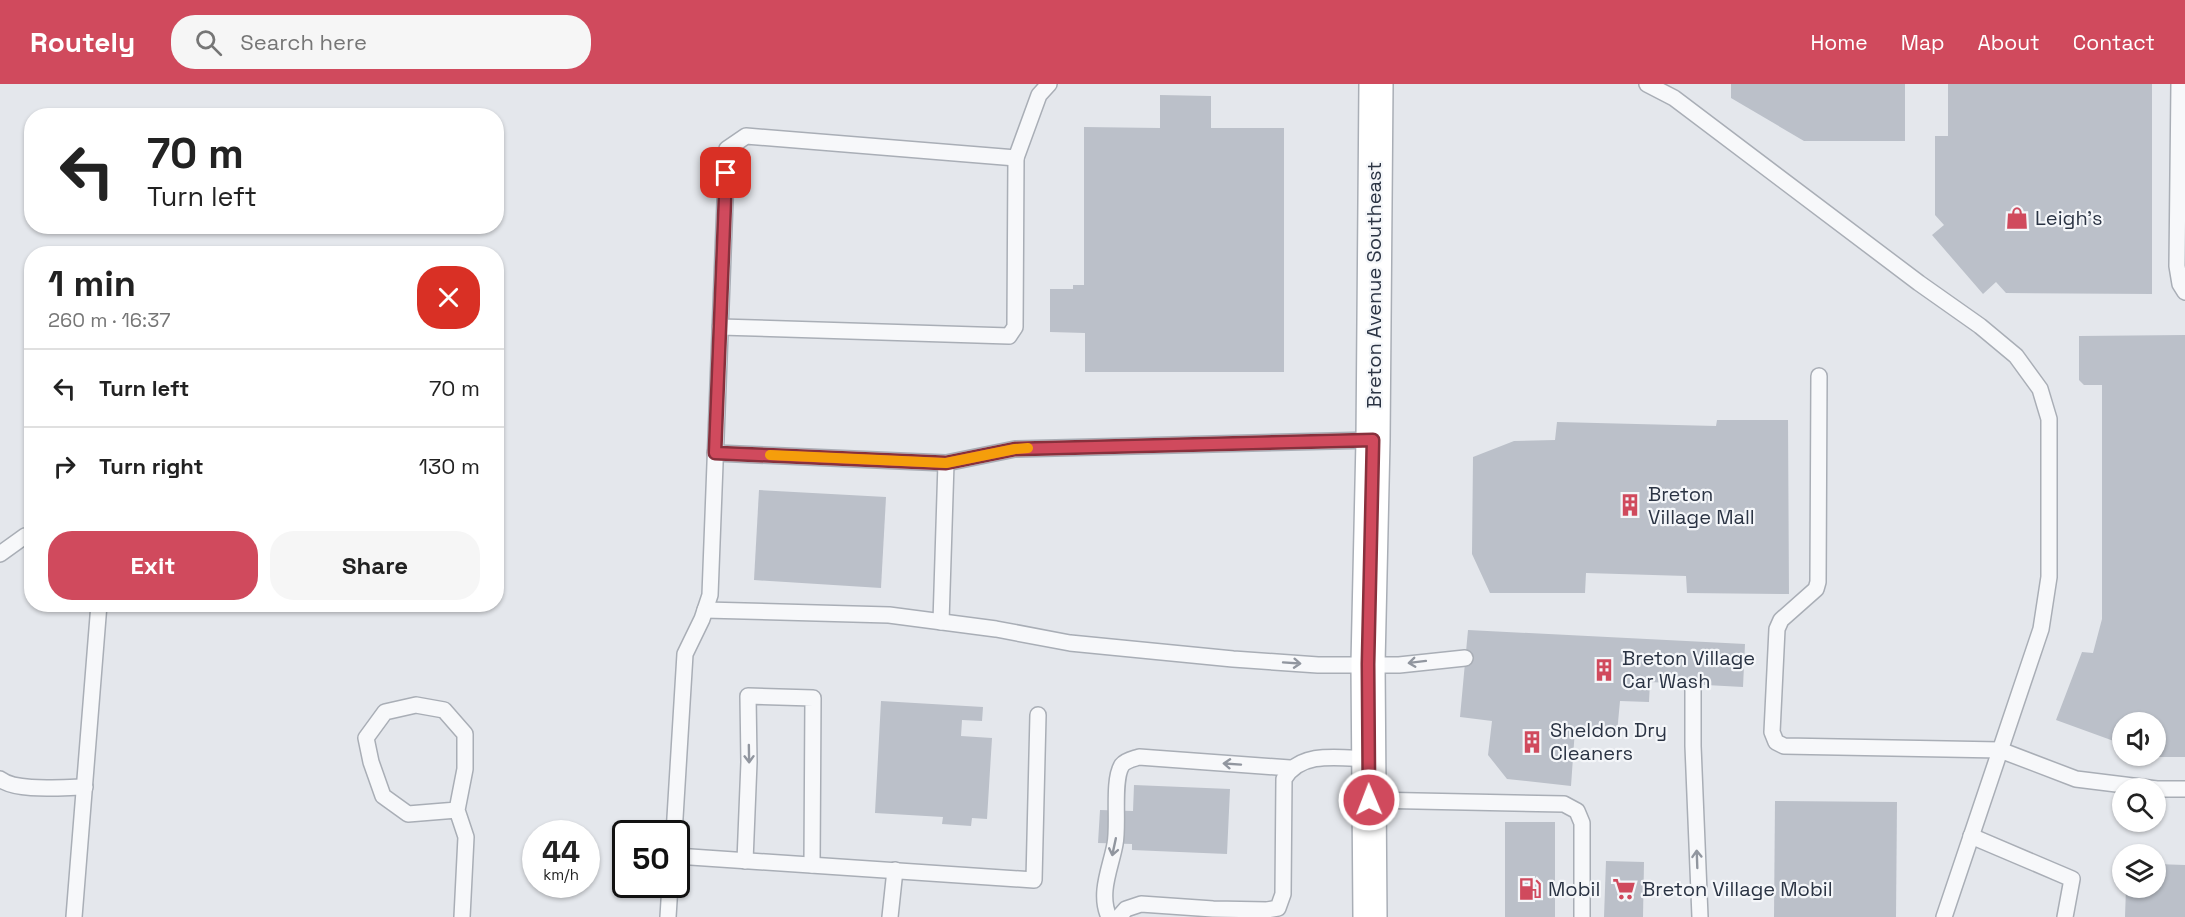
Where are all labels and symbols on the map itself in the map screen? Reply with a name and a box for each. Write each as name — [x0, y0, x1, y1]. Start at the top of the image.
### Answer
pin — [700, 147, 751, 198]
street label: Breton Avenue Southeast — [1361, 161, 1387, 409]
shop icon: Leigh's — [2004, 205, 2030, 231]
place label: Leigh's — [2035, 205, 2103, 231]
place label: Breton Village Mall — [1648, 481, 1755, 530]
building icon: Breton Village Mall — [1617, 492, 1643, 518]
place label: Breton Village Car Wash — [1622, 645, 1755, 694]
one-way arrow — [1407, 657, 1427, 668]
building icon: Breton Village Car Wash — [1591, 657, 1617, 683]
one-way arrow — [1281, 658, 1301, 669]
place label: Sheldon Dry Cleaners — [1550, 717, 1667, 766]
building icon: Sheldon Dry Cleaners — [1519, 729, 1545, 755]
one-way arrow — [743, 744, 755, 764]
one-way arrow — [1223, 758, 1243, 769]
position arrow — [1337, 768, 1401, 832]
speed limit sign: 50 — [612, 820, 690, 898]
one-way arrow — [1107, 837, 1119, 856]
one-way arrow — [1692, 849, 1703, 869]
fuel station icon: Mobil — [1517, 876, 1543, 902]
place label: Mobil — [1548, 876, 1600, 902]
supermarket icon: Breton Village Mobil — [1611, 876, 1637, 902]
place label: Breton Village Mobil — [1642, 876, 1833, 902]

